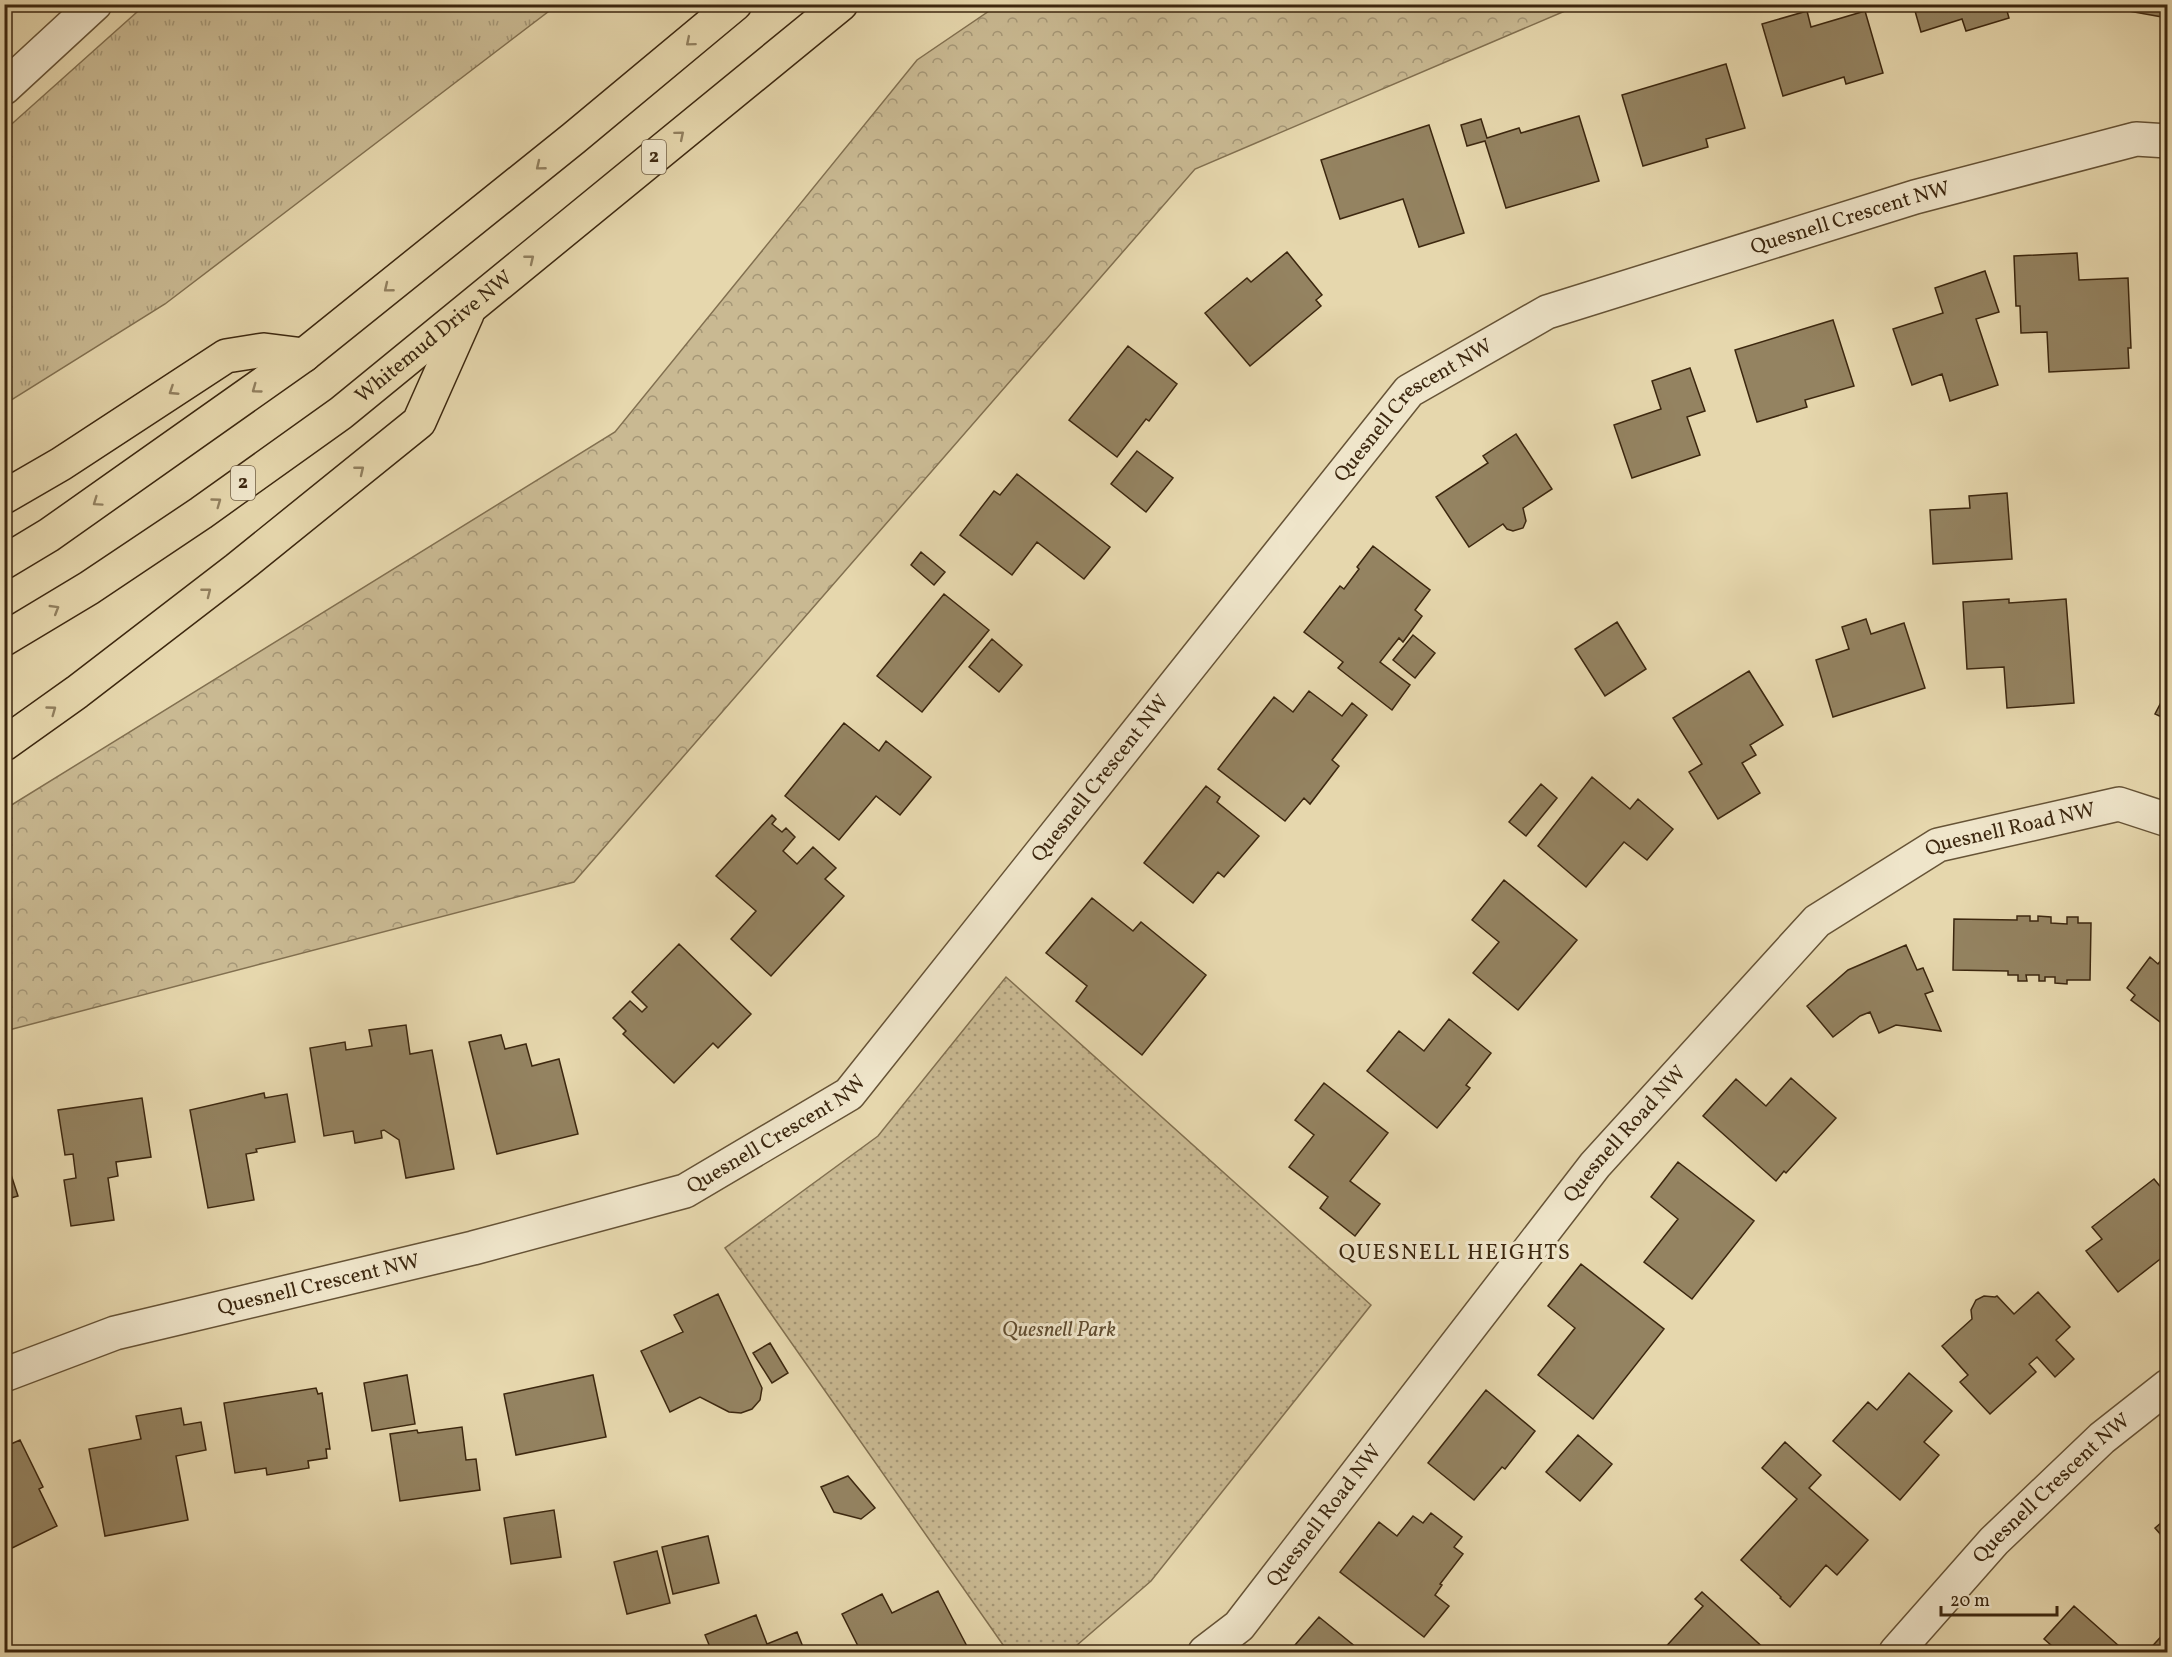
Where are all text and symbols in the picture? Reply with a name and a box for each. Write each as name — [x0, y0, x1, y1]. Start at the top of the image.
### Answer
one-way arrow — [686, 35, 697, 46]
one-way arrow — [673, 132, 684, 143]
road number: 2 — [642, 140, 666, 174]
one-way arrow — [535, 158, 546, 169]
street label: Quesnell Crescent NW — [1747, 174, 1953, 262]
one-way arrow — [523, 256, 534, 267]
street label: Whitemud Drive NW — [349, 264, 519, 410]
one-way arrow — [383, 280, 394, 291]
street label: Quesnell Crescent NW — [1327, 332, 1498, 488]
one-way arrow — [252, 382, 263, 393]
one-way arrow — [168, 384, 179, 395]
road number: 2 — [231, 466, 255, 500]
one-way arrow — [353, 466, 364, 477]
one-way arrow — [92, 495, 103, 506]
one-way arrow — [211, 498, 222, 509]
one-way arrow — [201, 588, 212, 599]
one-way arrow — [49, 604, 59, 616]
street label: Quesnell Crescent NW — [1024, 689, 1176, 869]
one-way arrow — [46, 706, 57, 717]
street label: Quesnell Road NW — [1919, 795, 2098, 864]
street label: Quesnell Road NW — [1557, 1059, 1693, 1209]
street label: Quesnell Crescent NW — [681, 1069, 873, 1201]
district label: QUESNELL HEIGHTS — [1339, 1238, 1571, 1269]
street label: Quesnell Crescent NW — [215, 1247, 423, 1323]
park label: Quesnell Park — [1002, 1316, 1116, 1345]
street label: Quesnell Crescent NW — [1966, 1407, 2136, 1570]
street label: Quesnell Road NW — [1259, 1438, 1389, 1593]
scale bar — [1941, 1579, 2056, 1617]
text: 20 m — [1950, 1589, 1990, 1614]

